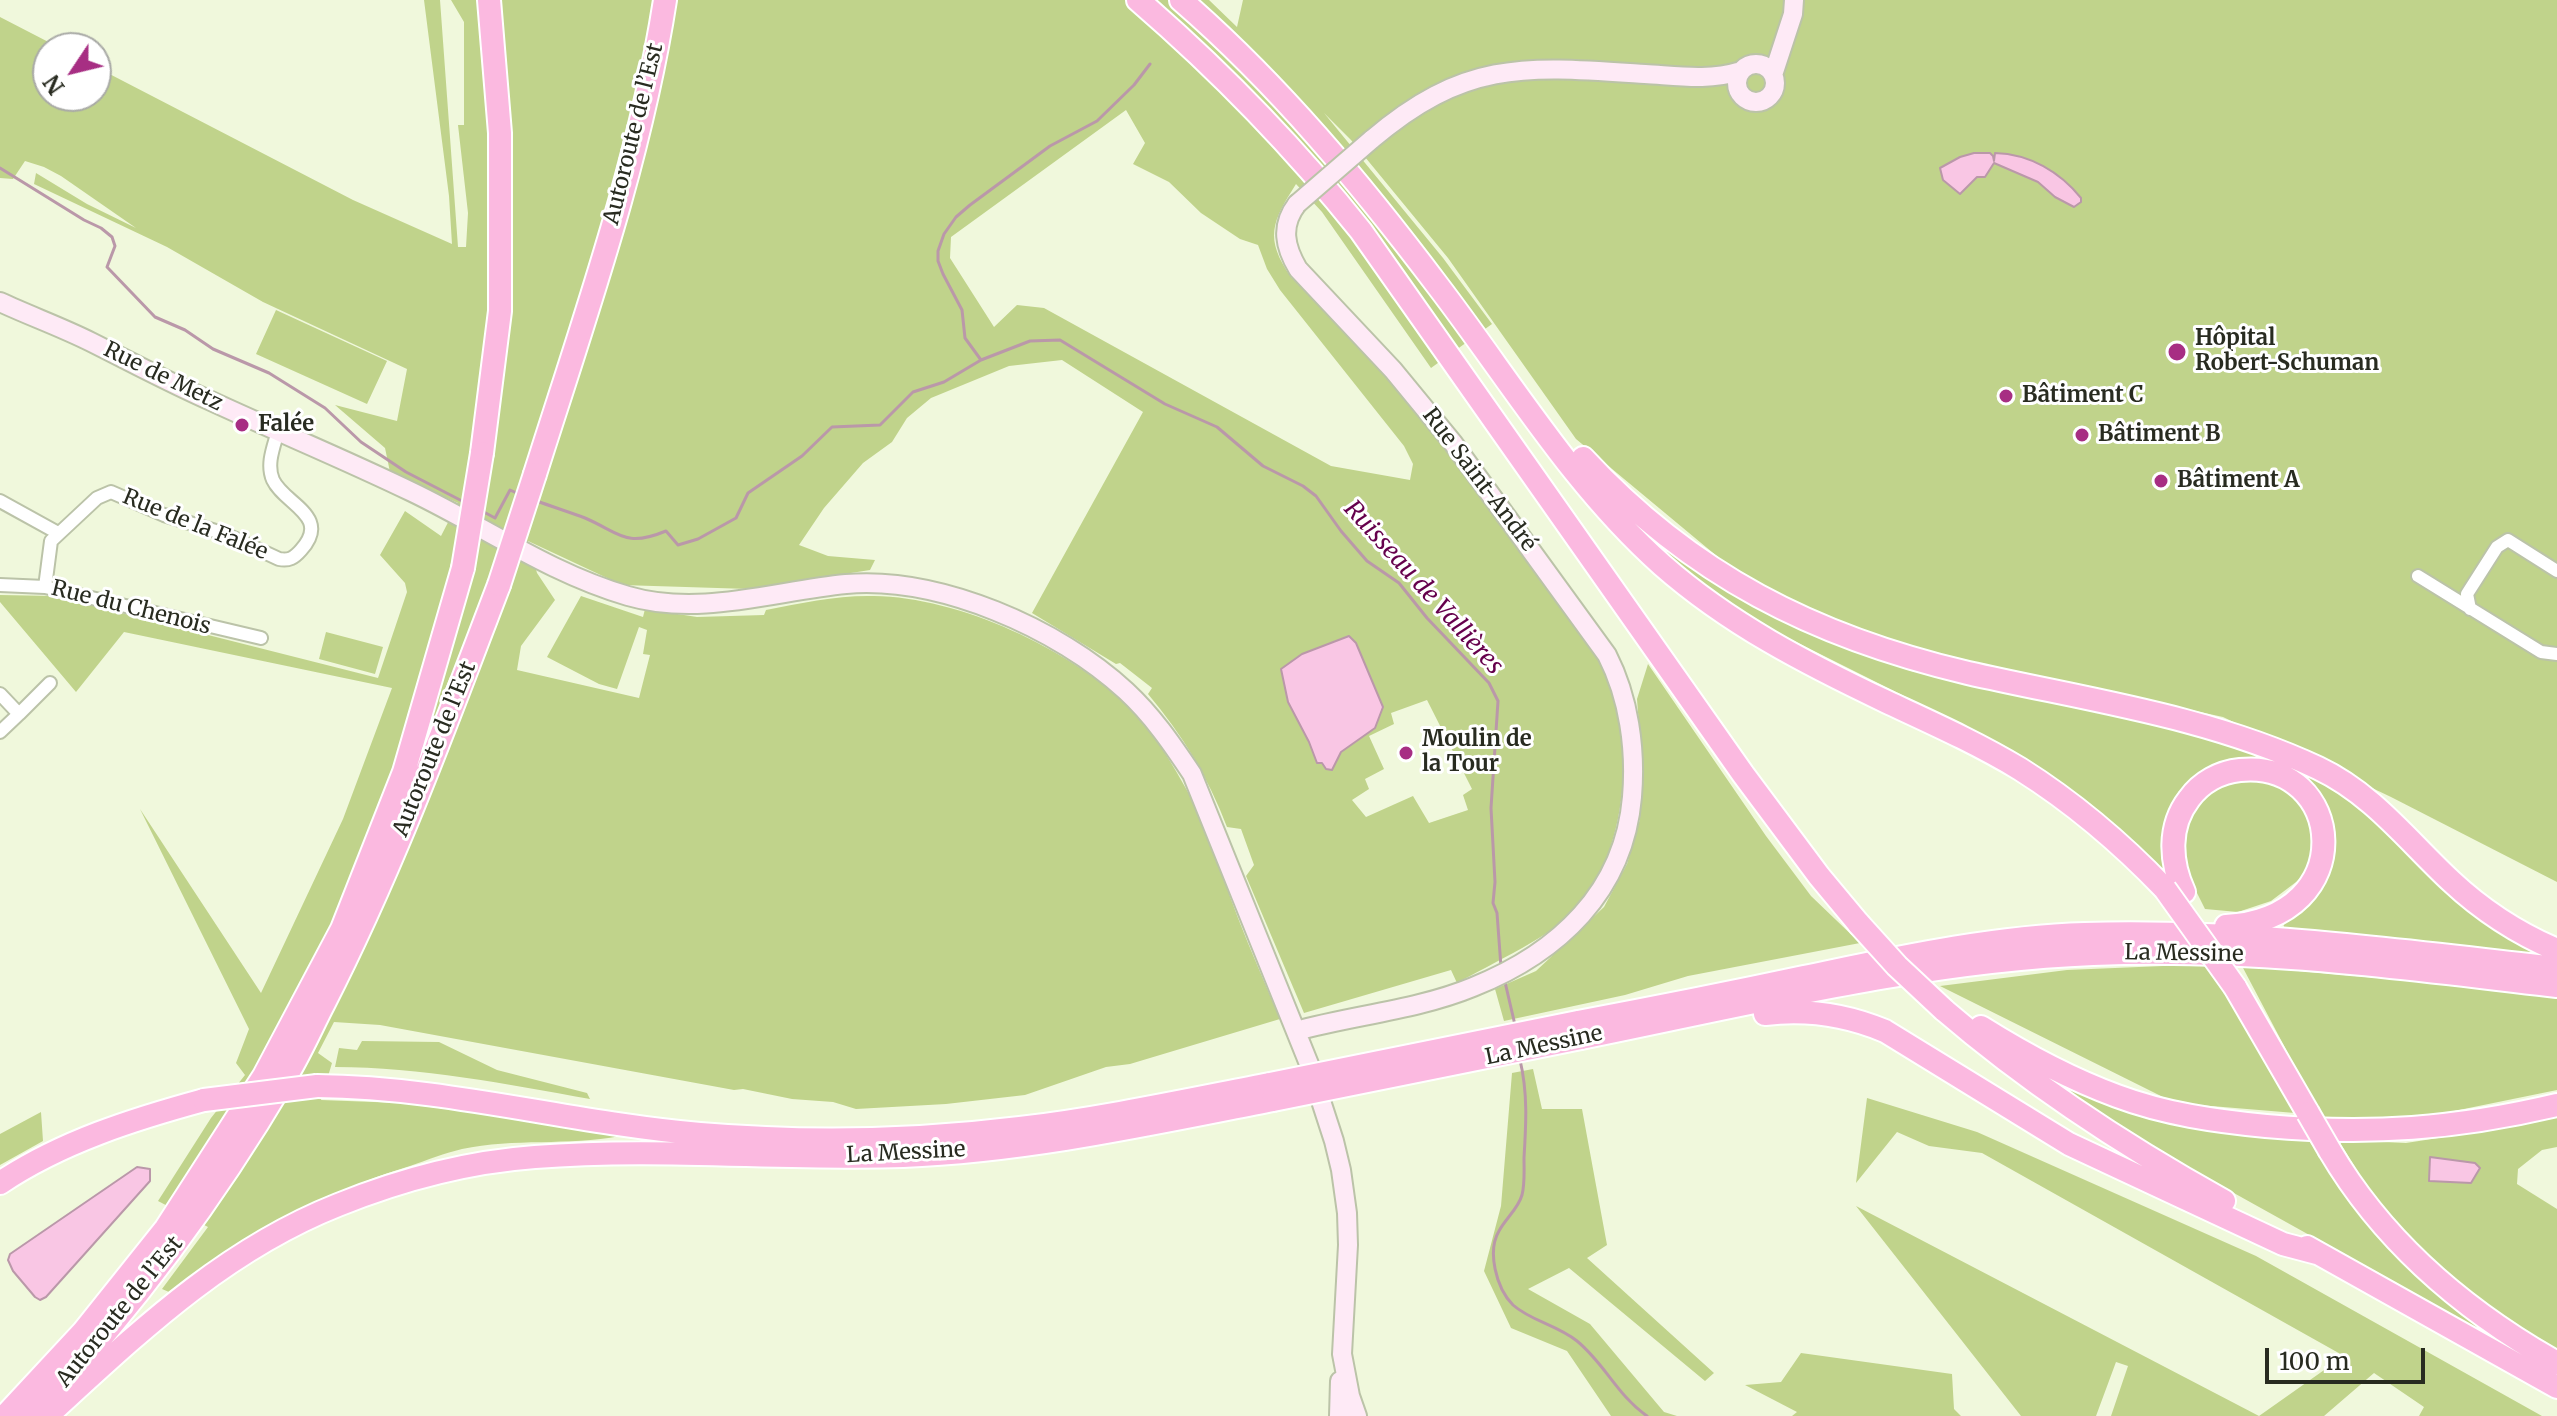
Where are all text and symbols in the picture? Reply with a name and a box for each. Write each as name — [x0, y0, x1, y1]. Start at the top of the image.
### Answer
north arrow — [32, 32, 112, 112]
street label: Autoroute de l’Est — [599, 40, 669, 228]
text: N — [38, 69, 70, 100]
place label: Hôpital Robert-Schuman — [2195, 326, 2379, 378]
street label: Rue de Metz — [99, 337, 227, 417]
marker: Hôpital Robert-Schuman — [2166, 341, 2188, 363]
place label: Bâtiment C — [2022, 383, 2144, 409]
marker: Bâtiment C — [1997, 387, 2015, 405]
street label: Rue Saint-André — [1417, 403, 1541, 557]
place label: Falée — [258, 412, 314, 438]
marker: Falée — [233, 416, 251, 434]
place label: Bâtiment B — [2098, 422, 2220, 448]
marker: Bâtiment B — [2073, 426, 2091, 444]
place label: Bâtiment A — [2177, 468, 2300, 494]
marker: Bâtiment A — [2152, 472, 2170, 490]
street label: Rue de la Falée — [119, 484, 271, 566]
water label: Ruisseau de Vallières — [1337, 495, 1509, 681]
street label: Rue du Chenois — [49, 575, 213, 641]
street label: Autoroute de l’Est — [388, 658, 482, 840]
place label: Moulin de la Tour — [1422, 727, 1532, 778]
marker: Moulin de la Tour — [1397, 744, 1415, 762]
street label: La Messine — [2124, 940, 2244, 968]
street label: La Messine — [1483, 1021, 1605, 1071]
street label: La Messine — [846, 1137, 966, 1169]
street label: Autoroute de l’Est — [51, 1231, 189, 1393]
scale bar — [2269, 1332, 2429, 1382]
text: 100 m — [2279, 1346, 2349, 1377]

